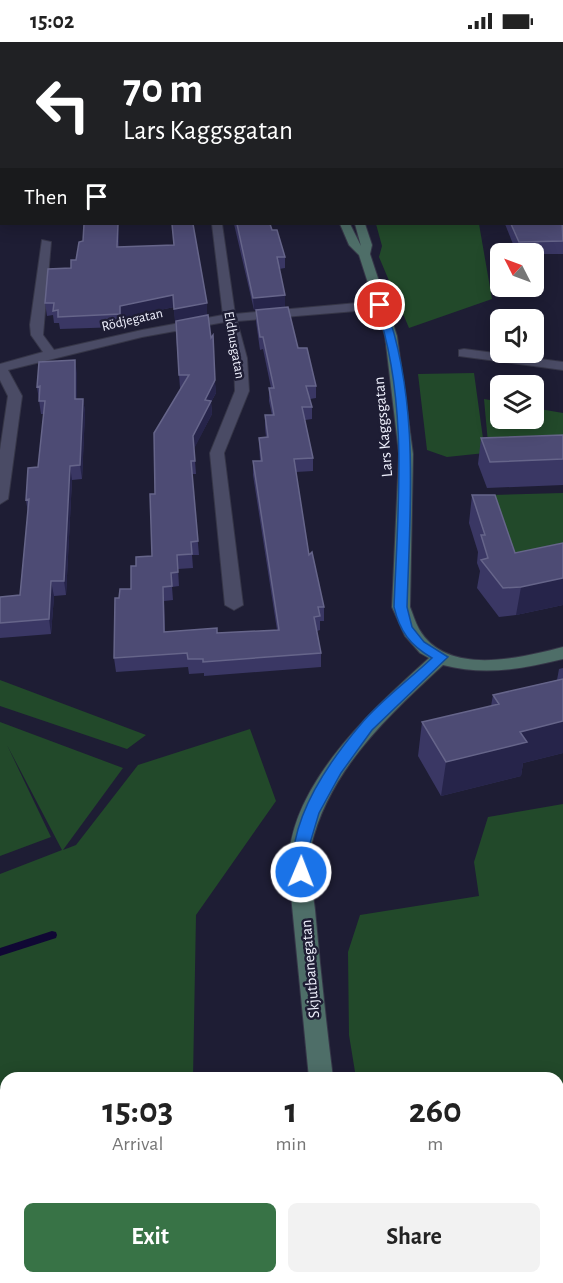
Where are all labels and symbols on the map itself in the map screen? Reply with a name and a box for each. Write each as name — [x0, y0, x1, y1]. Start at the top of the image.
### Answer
north arrow — [490, 243, 544, 297]
pin — [354, 279, 405, 330]
street label: Rödjegatan — [100, 306, 164, 334]
street label: Eldhusgatan — [221, 310, 247, 380]
street label: Lars Kaggsgatan — [371, 376, 395, 478]
position arrow — [269, 840, 333, 904]
street label: Skjutbanegatan — [298, 919, 323, 1019]

